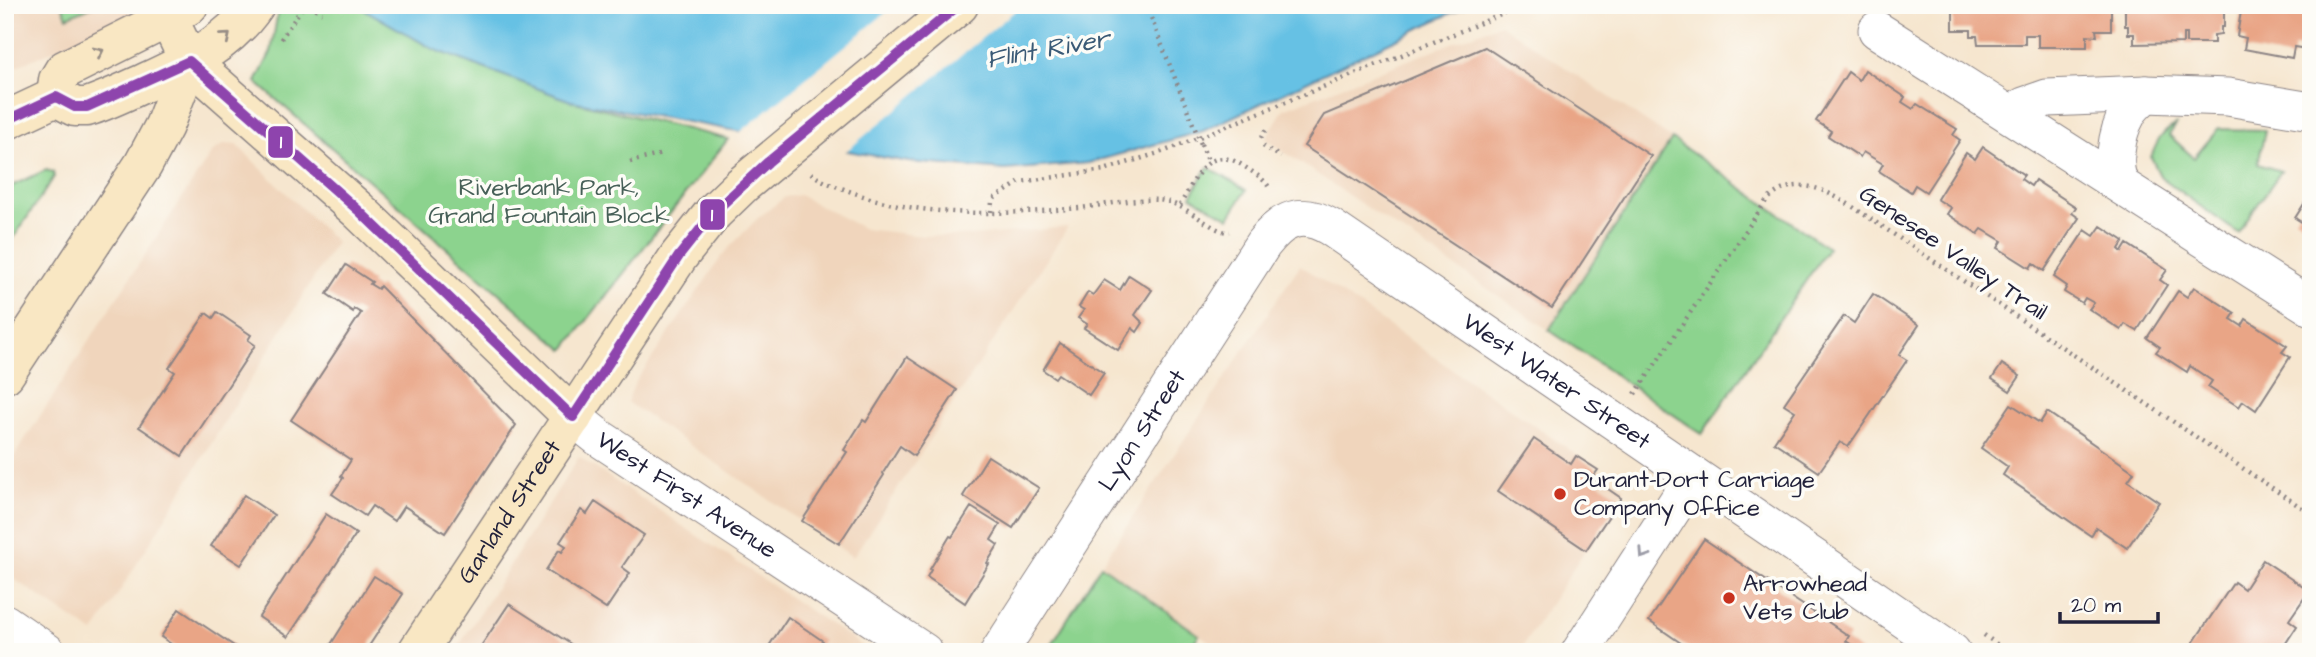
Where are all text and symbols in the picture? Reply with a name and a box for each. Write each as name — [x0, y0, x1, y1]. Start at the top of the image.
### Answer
water label: Flint River — [984, 20, 1115, 78]
one-way arrow — [217, 33, 230, 45]
one-way arrow — [92, 46, 104, 60]
line badge: 1 — [267, 125, 294, 159]
text: 1 — [280, 129, 283, 156]
park label: Riverbank Park, Grand Fountain Block — [428, 171, 670, 233]
street label: Genesee Valley Trail — [1851, 177, 2054, 330]
line badge: 1 — [699, 198, 726, 231]
text: 1 — [711, 202, 714, 229]
street label: West Water Street — [1455, 305, 1657, 458]
street label: Lyon Street — [1090, 363, 1195, 498]
street label: West First Avenue — [590, 423, 783, 567]
street label: Garland Street — [450, 433, 570, 591]
place label: Durant-Dort Carriage Company Office — [1574, 463, 1815, 526]
marker: Durant-Dort Carriage Company Office — [1552, 486, 1568, 502]
one-way arrow — [1639, 546, 1652, 559]
place label: Arrowhead Vets Club — [1743, 567, 1867, 629]
scale bar — [2060, 580, 2158, 624]
marker: Arrowhead Vets Club — [1721, 590, 1737, 606]
text: 20 m — [2071, 591, 2122, 620]

